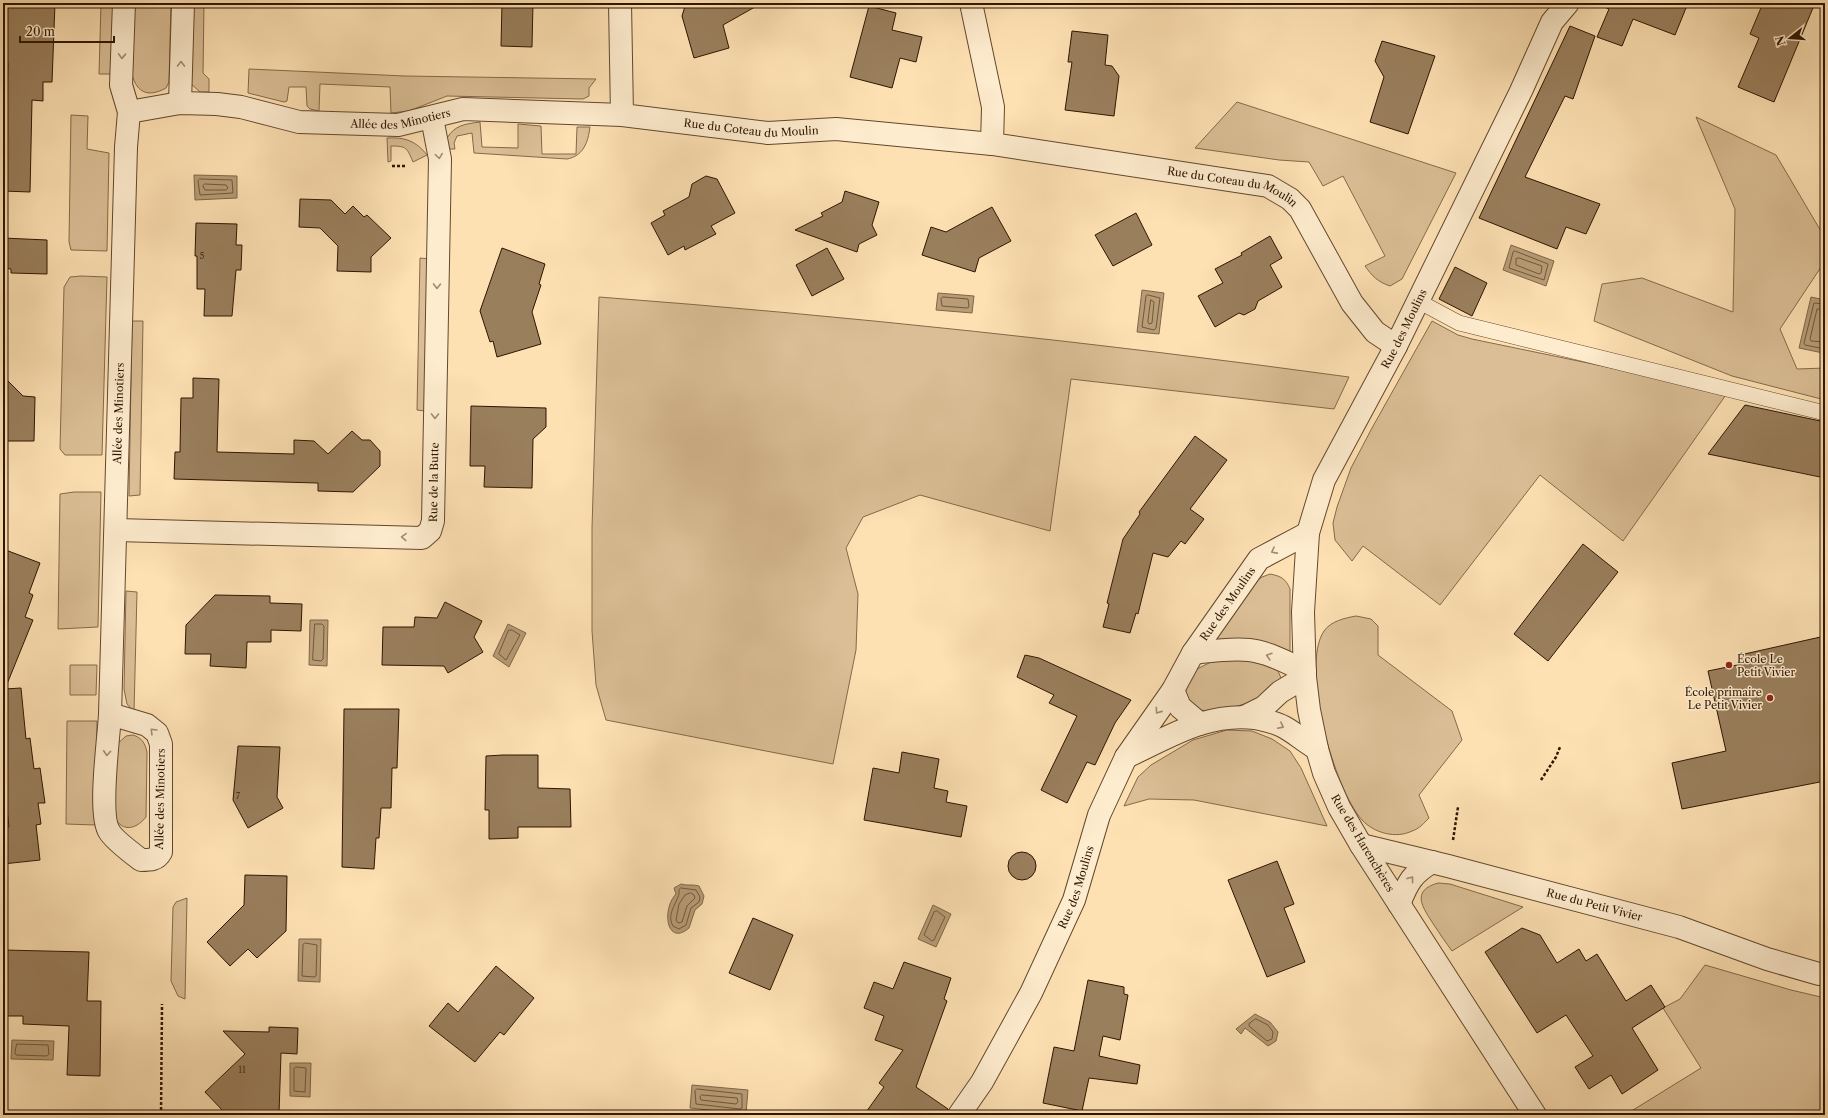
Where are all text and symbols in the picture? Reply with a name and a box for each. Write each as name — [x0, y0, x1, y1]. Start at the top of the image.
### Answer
scale bar — [20, 18, 114, 44]
north arrow — [1770, 18, 1810, 58]
text: 20 m — [26, 24, 55, 39]
text: N — [1772, 34, 1789, 48]
one-way arrow — [118, 53, 126, 59]
one-way arrow — [177, 61, 185, 67]
street label: Allée des Minotiers — [349, 105, 452, 132]
street label: Rue du Coteau du Moulin — [683, 116, 819, 140]
one-way arrow — [434, 153, 443, 159]
street label: Rue du Coteau du Moulin — [1166, 164, 1301, 210]
house number: 5 — [200, 250, 205, 261]
one-way arrow — [433, 283, 441, 289]
street label: Rue des Moulins — [1378, 287, 1430, 371]
street label: Allée des Minotiers — [110, 362, 127, 465]
one-way arrow — [431, 413, 439, 419]
street label: Rue de la Butte — [426, 442, 442, 522]
one-way arrow — [401, 533, 407, 541]
one-way arrow — [1271, 546, 1278, 553]
street label: Rue des Moulins — [1197, 564, 1259, 643]
one-way arrow — [1265, 652, 1272, 661]
place label: École Le Petit Vivier — [1737, 652, 1795, 679]
marker: École Le Petit Vivier — [1724, 660, 1734, 670]
place label: École primaire Le Petit Vivier — [1685, 685, 1762, 712]
marker: École primaire Le Petit Vivier — [1765, 693, 1775, 703]
one-way arrow — [1155, 707, 1163, 714]
one-way arrow — [1277, 721, 1284, 729]
one-way arrow — [150, 728, 158, 736]
street label: Allée des Minotiers — [152, 748, 168, 851]
one-way arrow — [103, 749, 112, 756]
house number: 7 — [236, 790, 241, 801]
street label: Rue des Harenchères — [1328, 792, 1398, 895]
street label: Rue des Moulins — [1055, 844, 1097, 931]
one-way arrow — [1407, 877, 1414, 884]
street label: Rue du Petit Vivier — [1545, 885, 1644, 924]
house number: 11 — [238, 1064, 246, 1075]

